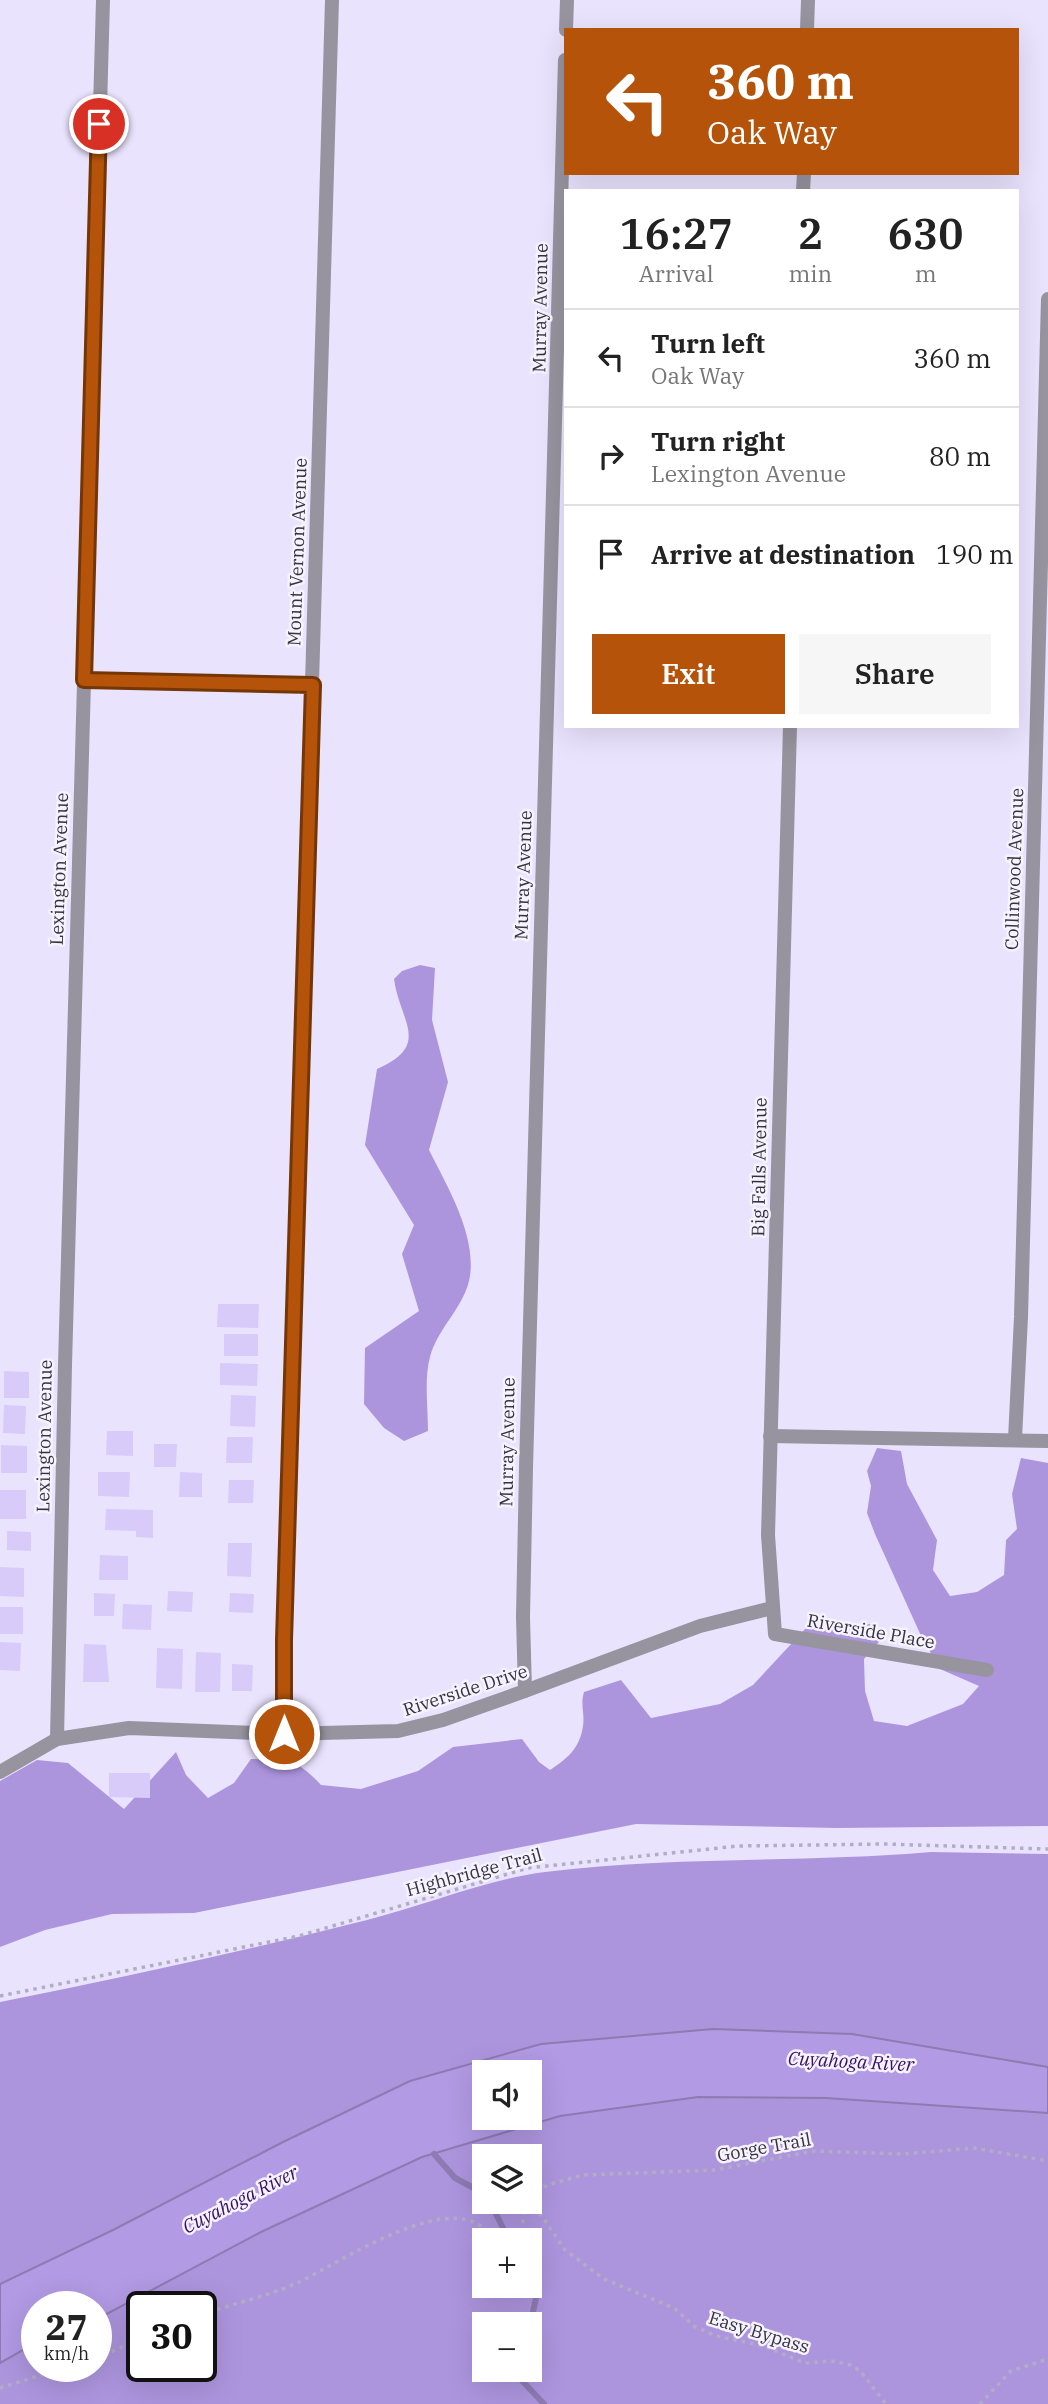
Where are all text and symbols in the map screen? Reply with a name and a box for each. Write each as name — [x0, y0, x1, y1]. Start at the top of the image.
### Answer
text: 360 m — [707, 49, 854, 112]
icon: left — [592, 56, 683, 147]
pin — [69, 94, 129, 154]
icon: arrive — [80, 105, 118, 143]
text: Oak Way — [707, 111, 837, 153]
text: 16:27 — [620, 206, 733, 261]
text: 2 — [798, 206, 823, 261]
text: 630 — [888, 206, 963, 261]
street label: Murray Avenue — [527, 243, 553, 373]
text: Arrival — [639, 258, 714, 288]
text: min — [788, 258, 832, 288]
text: m — [915, 258, 937, 288]
text: Turn left — [651, 326, 765, 360]
icon: left — [592, 339, 630, 377]
text: 360 m — [913, 341, 991, 375]
text: Oak Way — [651, 360, 744, 390]
text: Turn right — [651, 424, 785, 458]
icon: right — [592, 437, 630, 475]
text: 80 m — [929, 439, 991, 473]
street label: Mount Vernon Avenue — [282, 458, 312, 646]
text: Lexington Avenue — [651, 458, 846, 488]
icon: arrive — [592, 535, 630, 573]
text: Arrive at destination — [651, 537, 915, 571]
text: 190 m — [936, 537, 1014, 571]
button: Exit — [592, 634, 785, 714]
button: Share — [799, 634, 991, 714]
street label: Collinwood Avenue — [1000, 787, 1028, 951]
street label: Lexington Avenue — [45, 792, 73, 946]
street label: Murray Avenue — [509, 810, 537, 940]
street label: Big Falls Avenue — [746, 1097, 772, 1237]
street label: Lexington Avenue — [31, 1359, 57, 1513]
street label: Murray Avenue — [494, 1377, 520, 1507]
street label: Riverside Place — [805, 1608, 937, 1654]
street label: Riverside Drive — [400, 1659, 530, 1721]
position arrow — [247, 1697, 321, 1771]
street label: Highbridge Trail — [403, 1843, 545, 1901]
water label: Cuyahoga River — [787, 2046, 916, 2076]
map controls — [472, 2060, 542, 2382]
button: sound — [472, 2060, 542, 2130]
street label: Gorge Trail — [715, 2127, 813, 2167]
button: layers — [472, 2144, 542, 2214]
water label: Cuyahoga River — [178, 2159, 302, 2238]
button: + — [472, 2228, 542, 2298]
speed limit sign: 30 — [126, 2291, 217, 2382]
text: 27 — [45, 2304, 88, 2350]
street label: Easy Bypass — [706, 2306, 812, 2358]
button: − — [472, 2312, 542, 2382]
text: km/h — [44, 2342, 89, 2365]

